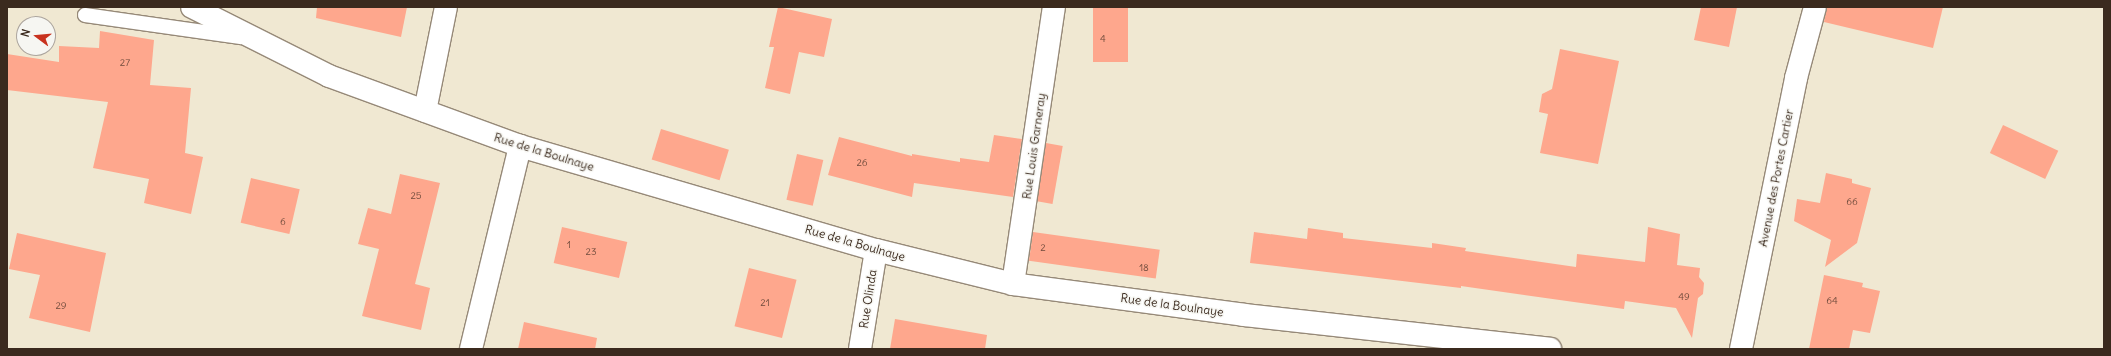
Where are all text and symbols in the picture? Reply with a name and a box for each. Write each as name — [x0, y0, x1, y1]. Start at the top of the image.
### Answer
north arrow — [16, 16, 56, 56]
text: N — [18, 27, 33, 39]
house number: 4 — [1100, 33, 1106, 45]
house number: 27 — [120, 57, 130, 69]
street label: Rue Louis Garneray — [1019, 92, 1049, 200]
street label: Avenue des Portes Cartier — [1756, 108, 1796, 248]
street label: Rue de la Boulnaye — [492, 130, 596, 174]
house number: 26 — [856, 157, 868, 169]
house number: 25 — [410, 190, 422, 202]
house number: 66 — [1846, 196, 1858, 208]
house number: 6 — [280, 216, 286, 228]
street label: Rue de la Boulnaye — [803, 222, 907, 264]
house number: 1 — [567, 239, 571, 251]
house number: 2 — [1040, 242, 1046, 254]
house number: 23 — [585, 246, 597, 258]
house number: 18 — [1139, 262, 1149, 274]
street label: Rue Olinda — [856, 269, 880, 329]
street label: Rue de la Boulnaye — [1120, 291, 1224, 319]
house number: 49 — [1678, 291, 1690, 303]
house number: 64 — [1826, 295, 1838, 307]
house number: 21 — [760, 297, 770, 309]
house number: 29 — [55, 300, 67, 312]

